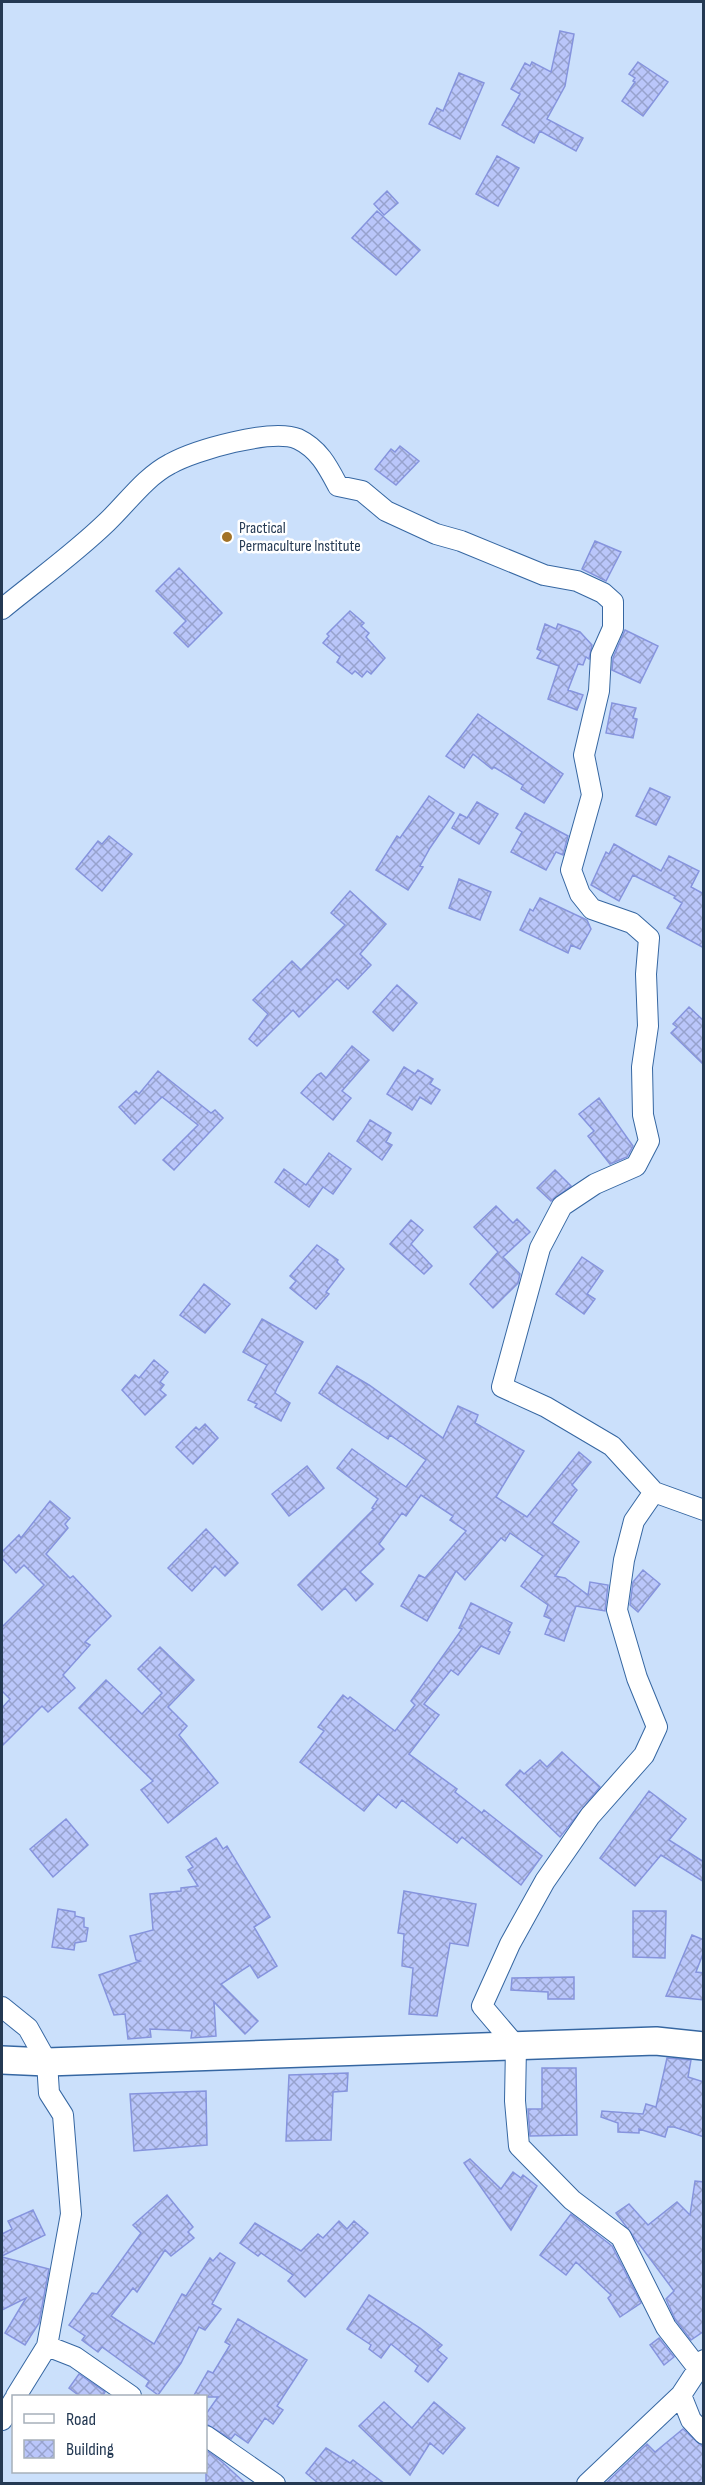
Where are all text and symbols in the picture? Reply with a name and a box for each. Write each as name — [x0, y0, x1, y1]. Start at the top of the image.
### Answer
place label: Practical Permaculture Institute — [239, 519, 361, 556]
marker: Practical Permaculture Institute — [220, 530, 234, 544]
legend — [12, 2395, 207, 2473]
text: Road — [66, 2409, 96, 2430]
text: Building — [66, 2439, 114, 2460]

